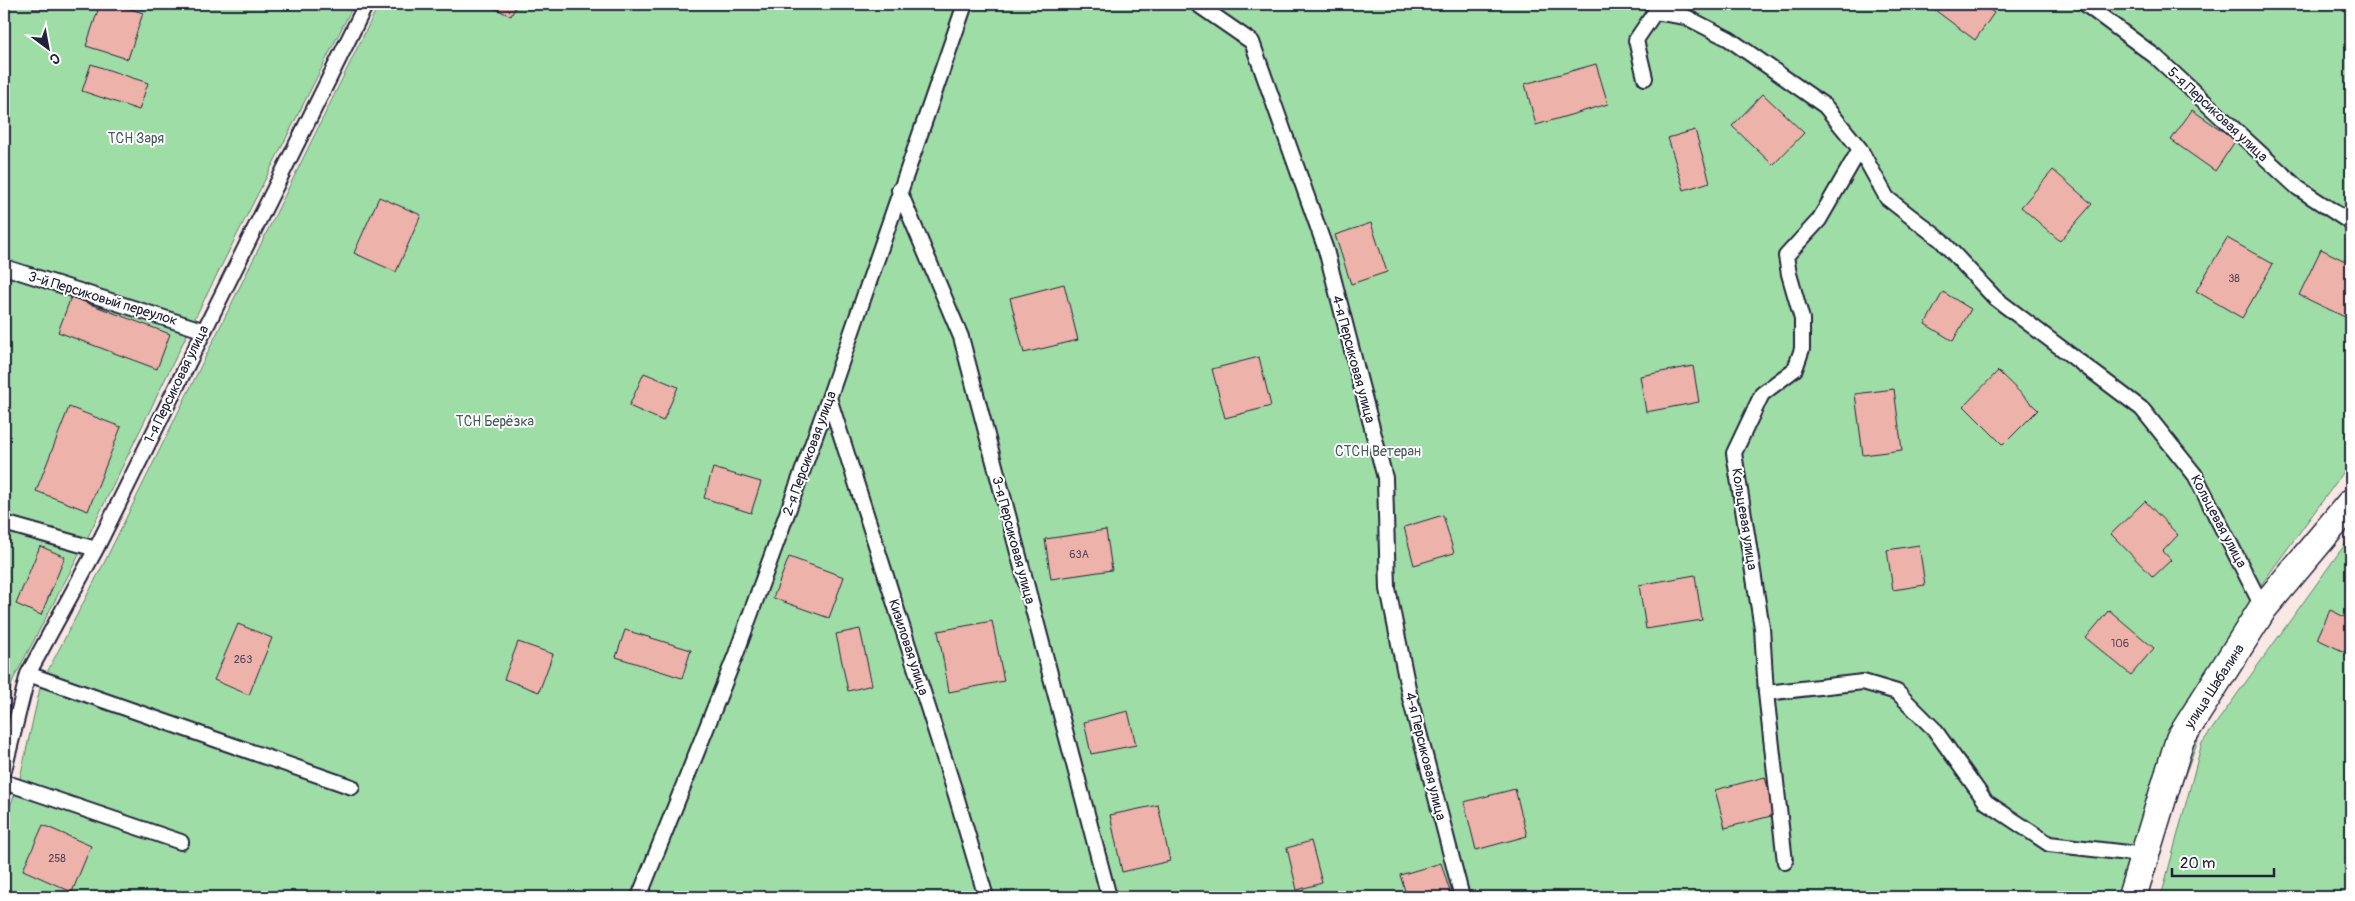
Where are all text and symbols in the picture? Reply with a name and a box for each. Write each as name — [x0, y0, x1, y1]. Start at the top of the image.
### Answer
north arrow — [22, 22, 72, 72]
text: С — [46, 49, 63, 68]
street label: 5-я Персиковая улица — [2164, 63, 2271, 165]
park label: ТСН Заря — [108, 130, 164, 147]
street label: 3-й Персиковый переулок — [26, 268, 179, 329]
house number: 38 — [2228, 272, 2240, 285]
street label: 4-я Персиковая улица — [1328, 293, 1379, 425]
street label: 1-я Персиковая улица — [141, 323, 212, 446]
street label: 2-я Персиковая улица — [779, 389, 840, 518]
park label: ТСН Берёзка — [456, 413, 534, 430]
park label: СТСН Ветеран — [1335, 443, 1421, 460]
street label: Кольцевая улица — [1728, 467, 1761, 571]
street label: Кольцевая улица — [2187, 472, 2250, 571]
street label: 3-я Персиковая улица — [988, 475, 1039, 606]
house number: 63А — [1069, 548, 1089, 561]
street label: Кизиловая улица — [885, 597, 932, 697]
house number: 106 — [2111, 637, 2129, 650]
street label: улица Шабалина — [2180, 641, 2248, 732]
house number: 263 — [234, 653, 252, 666]
street label: 4-я Персиковая улица — [1401, 690, 1450, 822]
scale bar — [2172, 846, 2275, 878]
house number: 258 — [48, 852, 66, 865]
text: 20 m — [2180, 854, 2215, 873]

